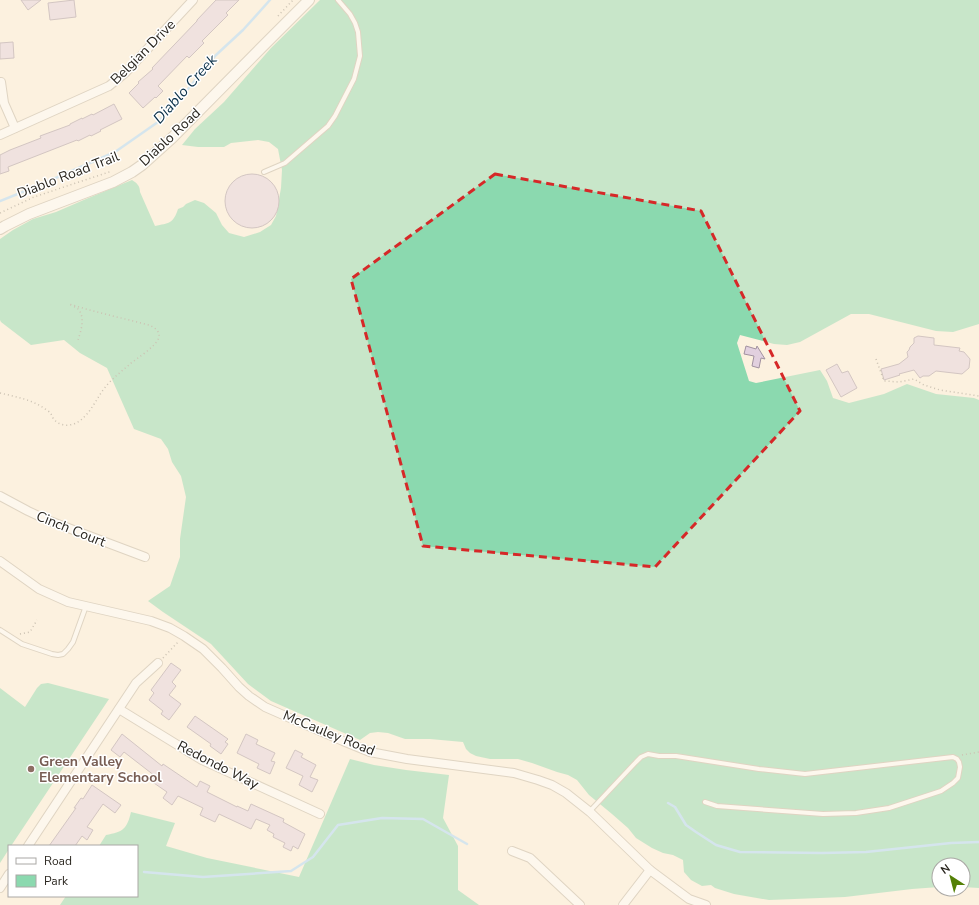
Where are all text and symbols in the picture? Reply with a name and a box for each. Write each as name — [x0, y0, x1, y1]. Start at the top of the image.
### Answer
street label: Belgian Drive — [106, 15, 180, 89]
water label: Diablo Creek — [149, 50, 222, 128]
street label: Diablo Road — [135, 104, 205, 170]
street label: Diablo Road Trail — [14, 146, 123, 203]
street label: Cinch Court — [33, 506, 109, 552]
street label: McCauley Road — [280, 706, 378, 760]
street label: Redondo Way — [174, 736, 263, 794]
place label: Green Valley Elementary School — [39, 752, 162, 787]
marker: Green Valley Elementary School — [26, 764, 36, 774]
legend — [8, 845, 138, 897]
text: Road — [44, 853, 72, 869]
north arrow — [931, 857, 971, 897]
text: N — [938, 861, 953, 878]
text: Park — [44, 873, 69, 889]

